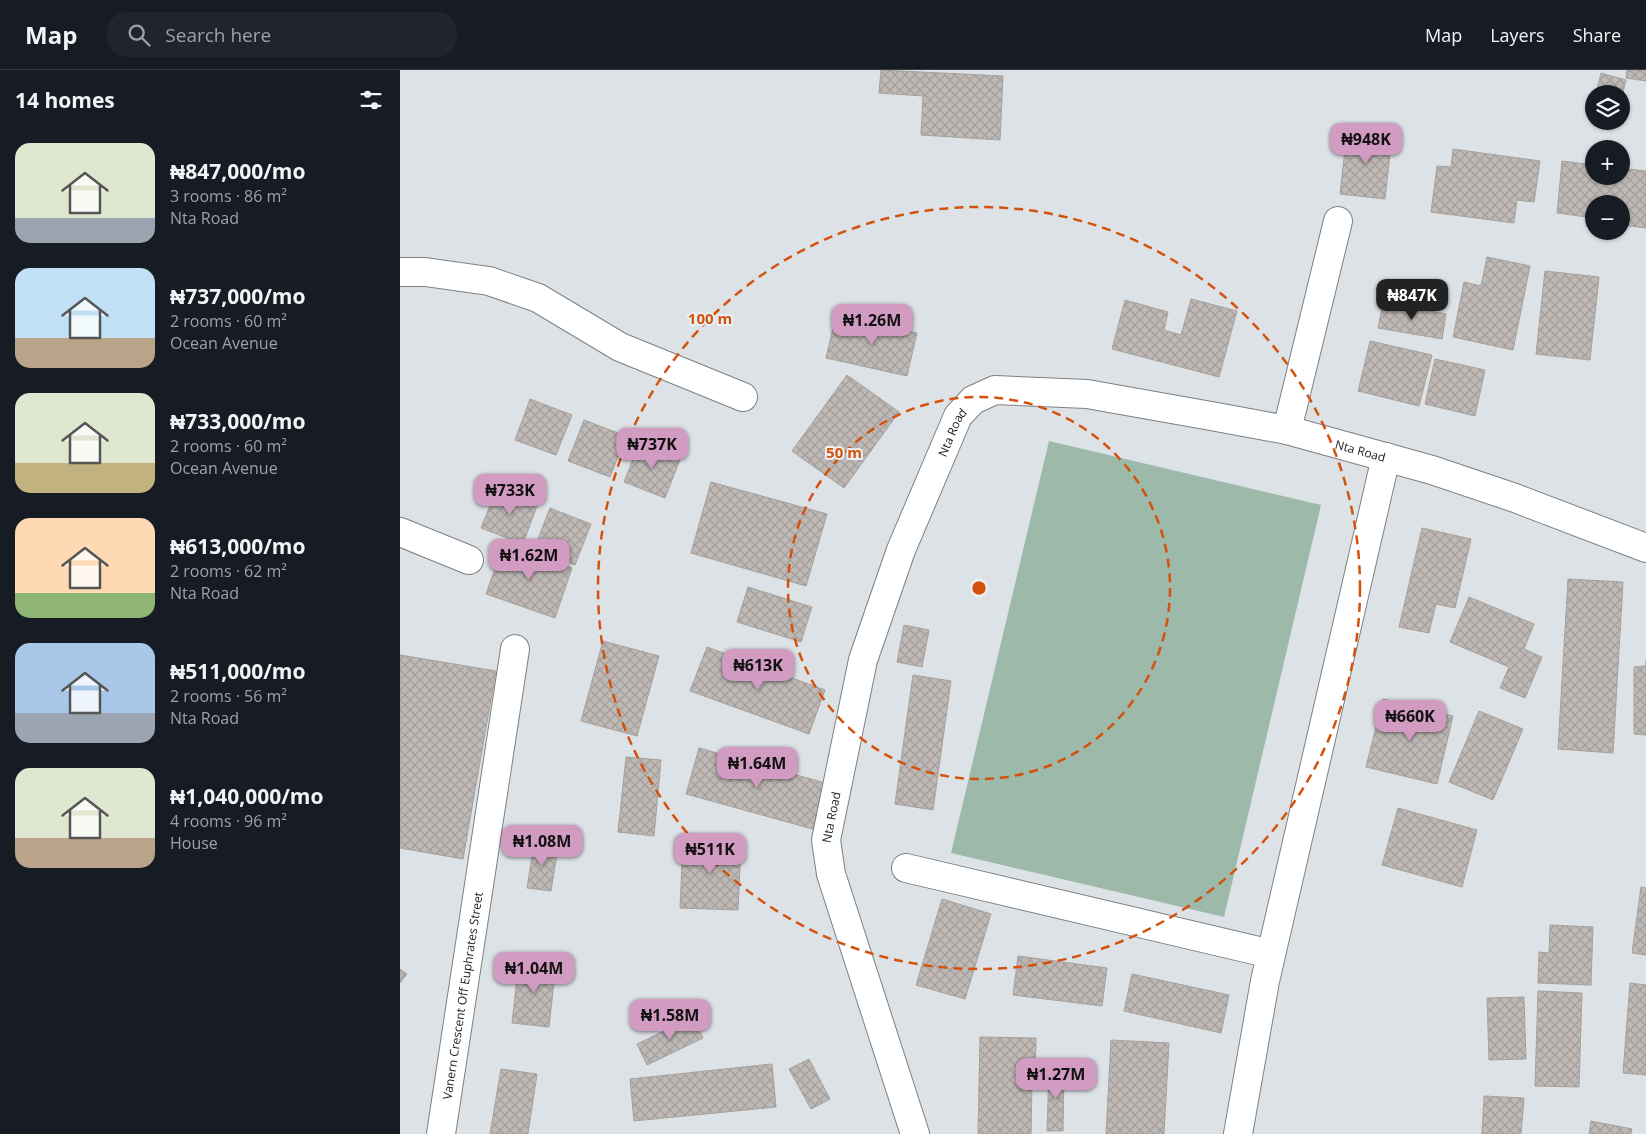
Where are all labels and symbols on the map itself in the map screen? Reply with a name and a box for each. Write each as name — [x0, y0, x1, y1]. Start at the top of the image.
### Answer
pin: ₦948K — [1331, 122, 1401, 165]
pin: ₦847K — [1377, 278, 1447, 321]
pin: ₦1.26M — [831, 304, 913, 346]
text: 100 m — [688, 308, 732, 328]
street label: Nta Road — [933, 404, 970, 459]
pin: ₦737K — [617, 428, 687, 470]
street label: Nta Road — [1333, 435, 1388, 465]
text: 50 m — [826, 442, 862, 462]
pin: ₦733K — [475, 474, 545, 516]
pin: ₦1.62M — [488, 538, 570, 581]
centre of rings — [970, 579, 988, 597]
pin: ₦613K — [723, 648, 793, 691]
pin: ₦660K — [1375, 700, 1445, 742]
pin: ₦1.64M — [716, 746, 798, 789]
street label: Nta Road — [817, 790, 844, 844]
pin: ₦1.08M — [501, 824, 583, 867]
pin: ₦511K — [675, 832, 745, 875]
street label: Vanern Crescent Off Euphrates Street — [438, 891, 486, 1101]
pin: ₦1.04M — [493, 952, 575, 994]
pin: ₦1.58M — [629, 998, 711, 1041]
pin: ₦1.27M — [1015, 1058, 1097, 1100]

